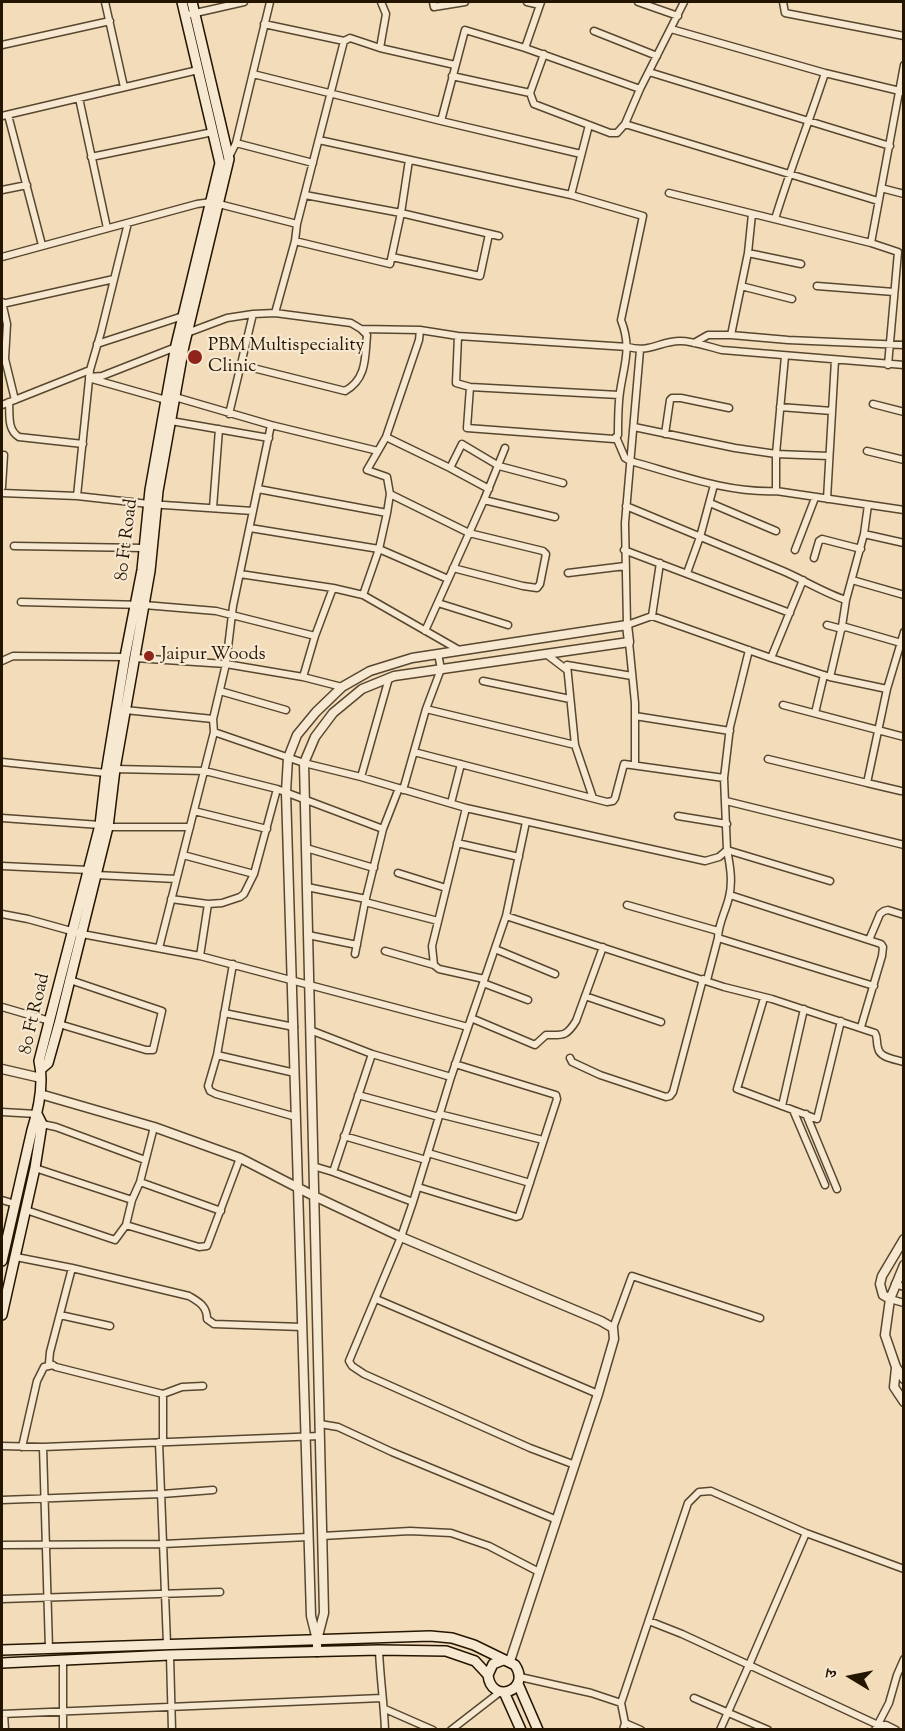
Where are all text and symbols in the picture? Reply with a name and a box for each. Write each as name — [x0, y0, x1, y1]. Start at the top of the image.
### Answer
place label: PBM Multispeciality Clinic — [208, 336, 365, 378]
marker: PBM Multispeciality Clinic — [186, 348, 204, 366]
street label: 80 Ft Road — [112, 498, 144, 582]
place label: Jaipur Woods — [161, 645, 266, 667]
marker: Jaipur Woods — [142, 649, 156, 663]
street label: 80 Ft Road — [16, 971, 56, 1057]
north arrow — [821, 1647, 881, 1707]
text: उ — [821, 1668, 845, 1680]

